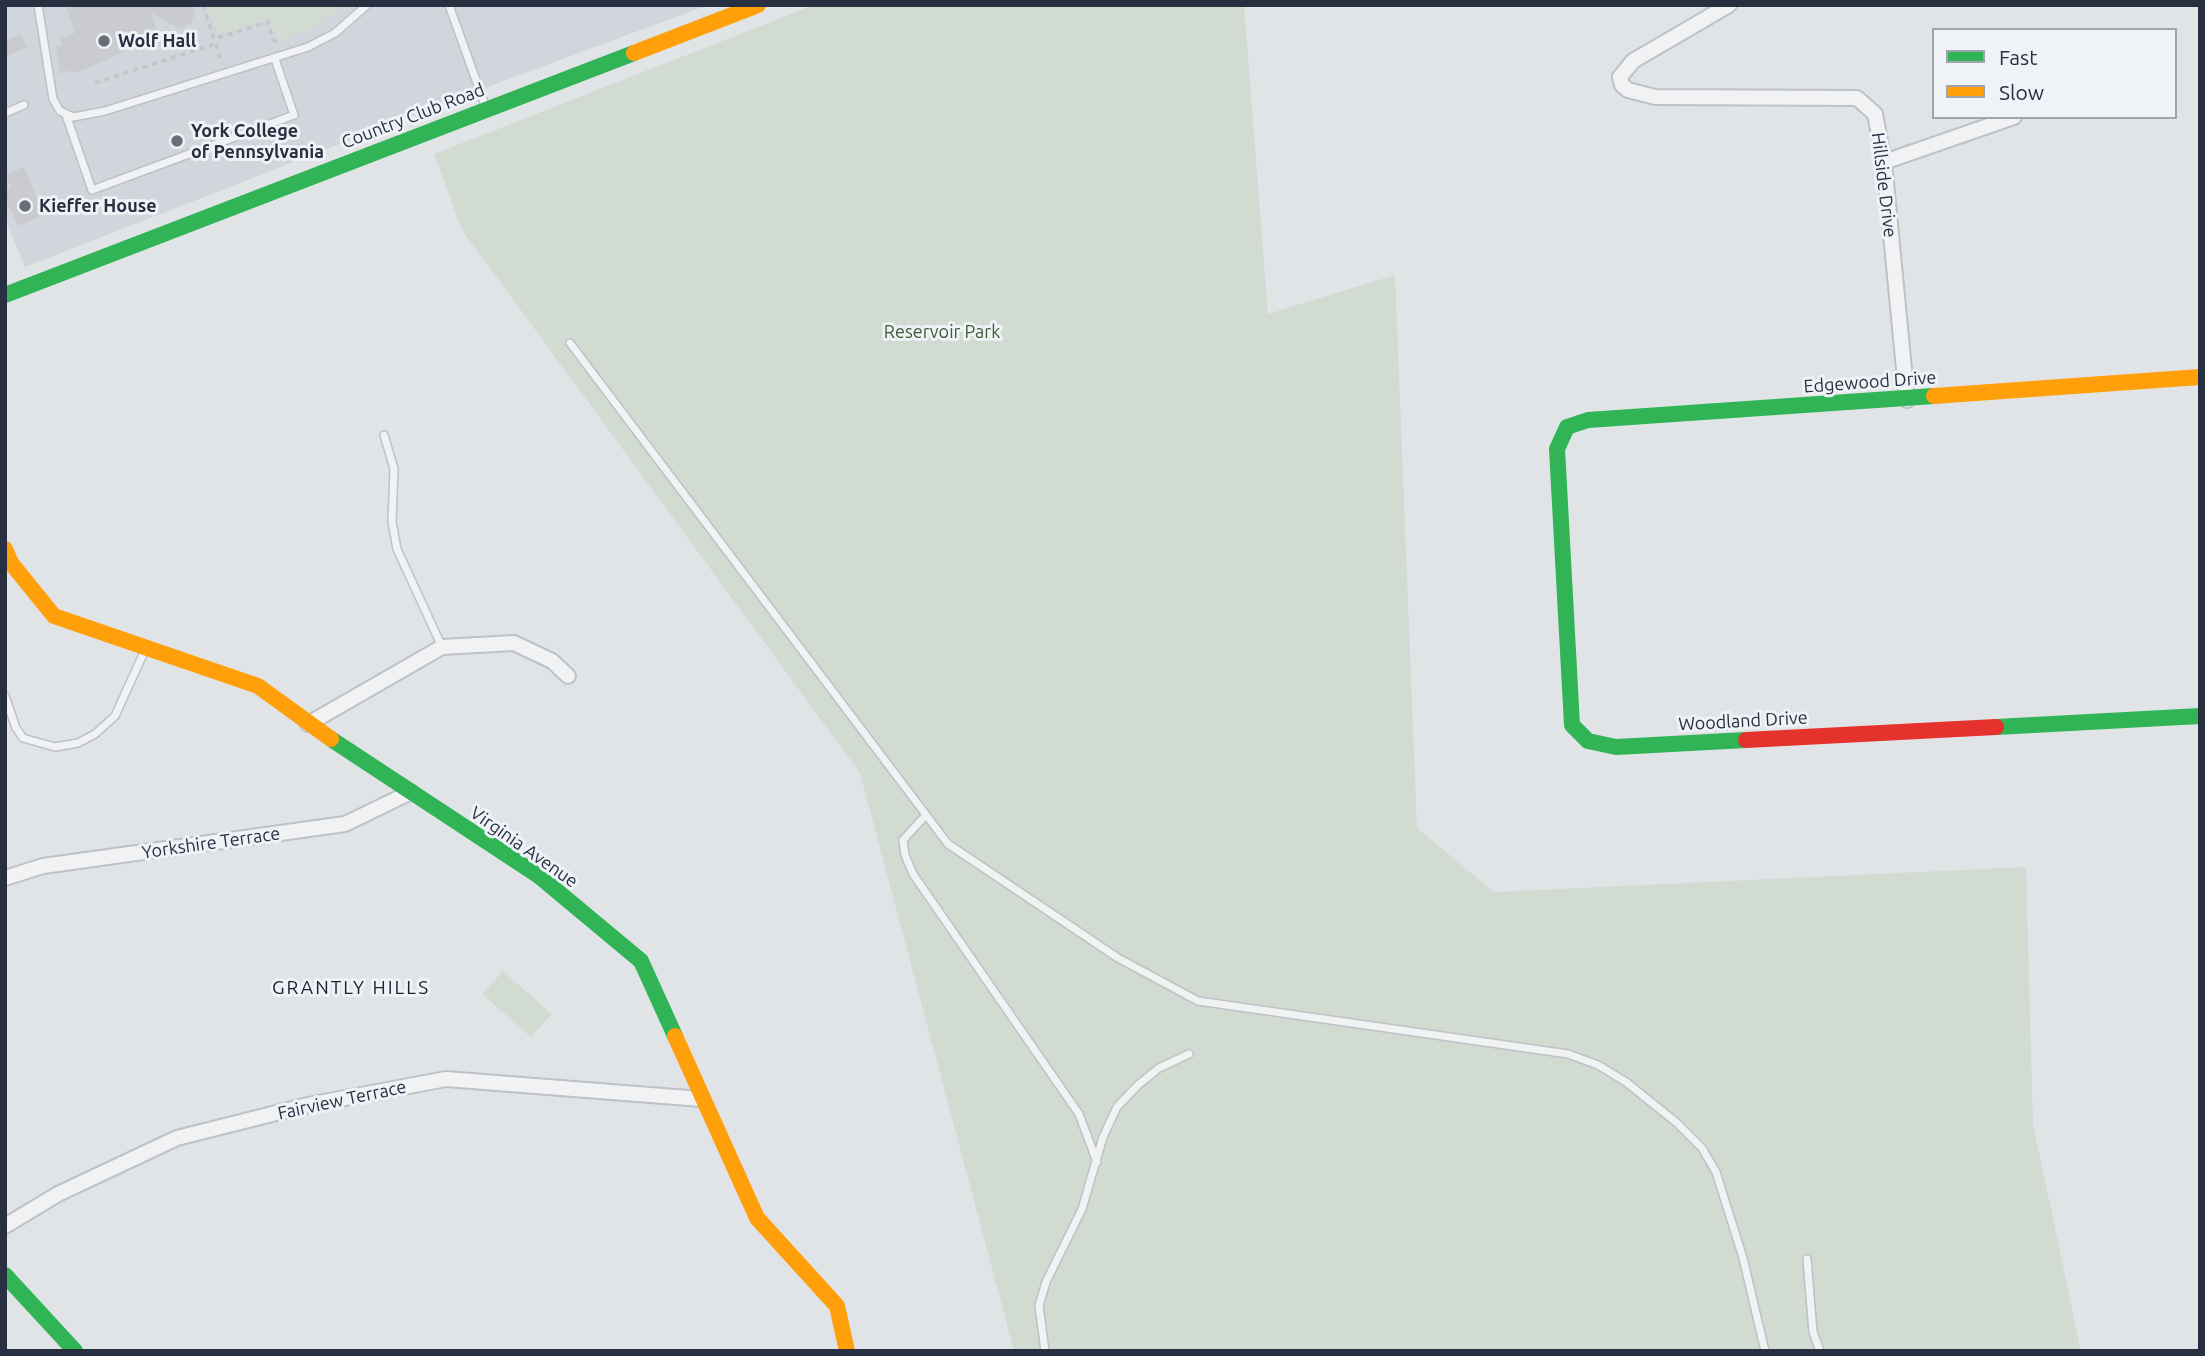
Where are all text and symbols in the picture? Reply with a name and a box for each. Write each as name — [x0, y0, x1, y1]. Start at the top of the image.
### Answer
legend — [1932, 28, 2177, 119]
place label: Wolf Hall — [118, 30, 196, 52]
marker: Wolf Hall — [96, 33, 112, 49]
text: Fast — [1999, 45, 2037, 69]
street label: Country Club Road — [338, 79, 488, 153]
text: Slow — [1999, 80, 2044, 104]
place label: York College of Pennsylvania — [191, 120, 324, 162]
street label: Hillside Drive — [1867, 131, 1901, 239]
marker: York College of Pennsylvania — [169, 133, 185, 149]
place label: Kieffer House — [39, 195, 157, 217]
marker: Kieffer House — [17, 198, 33, 214]
park label: Reservoir Park — [884, 321, 1000, 343]
street label: Edgewood Drive — [1803, 367, 1937, 397]
street label: Woodland Drive — [1678, 707, 1808, 735]
street label: Virginia Avenue — [466, 802, 582, 892]
street label: Yorkshire Terrace — [140, 823, 282, 863]
district label: GRANTLY HILLS — [274, 977, 428, 999]
street label: Fairview Terrace — [276, 1076, 408, 1124]

